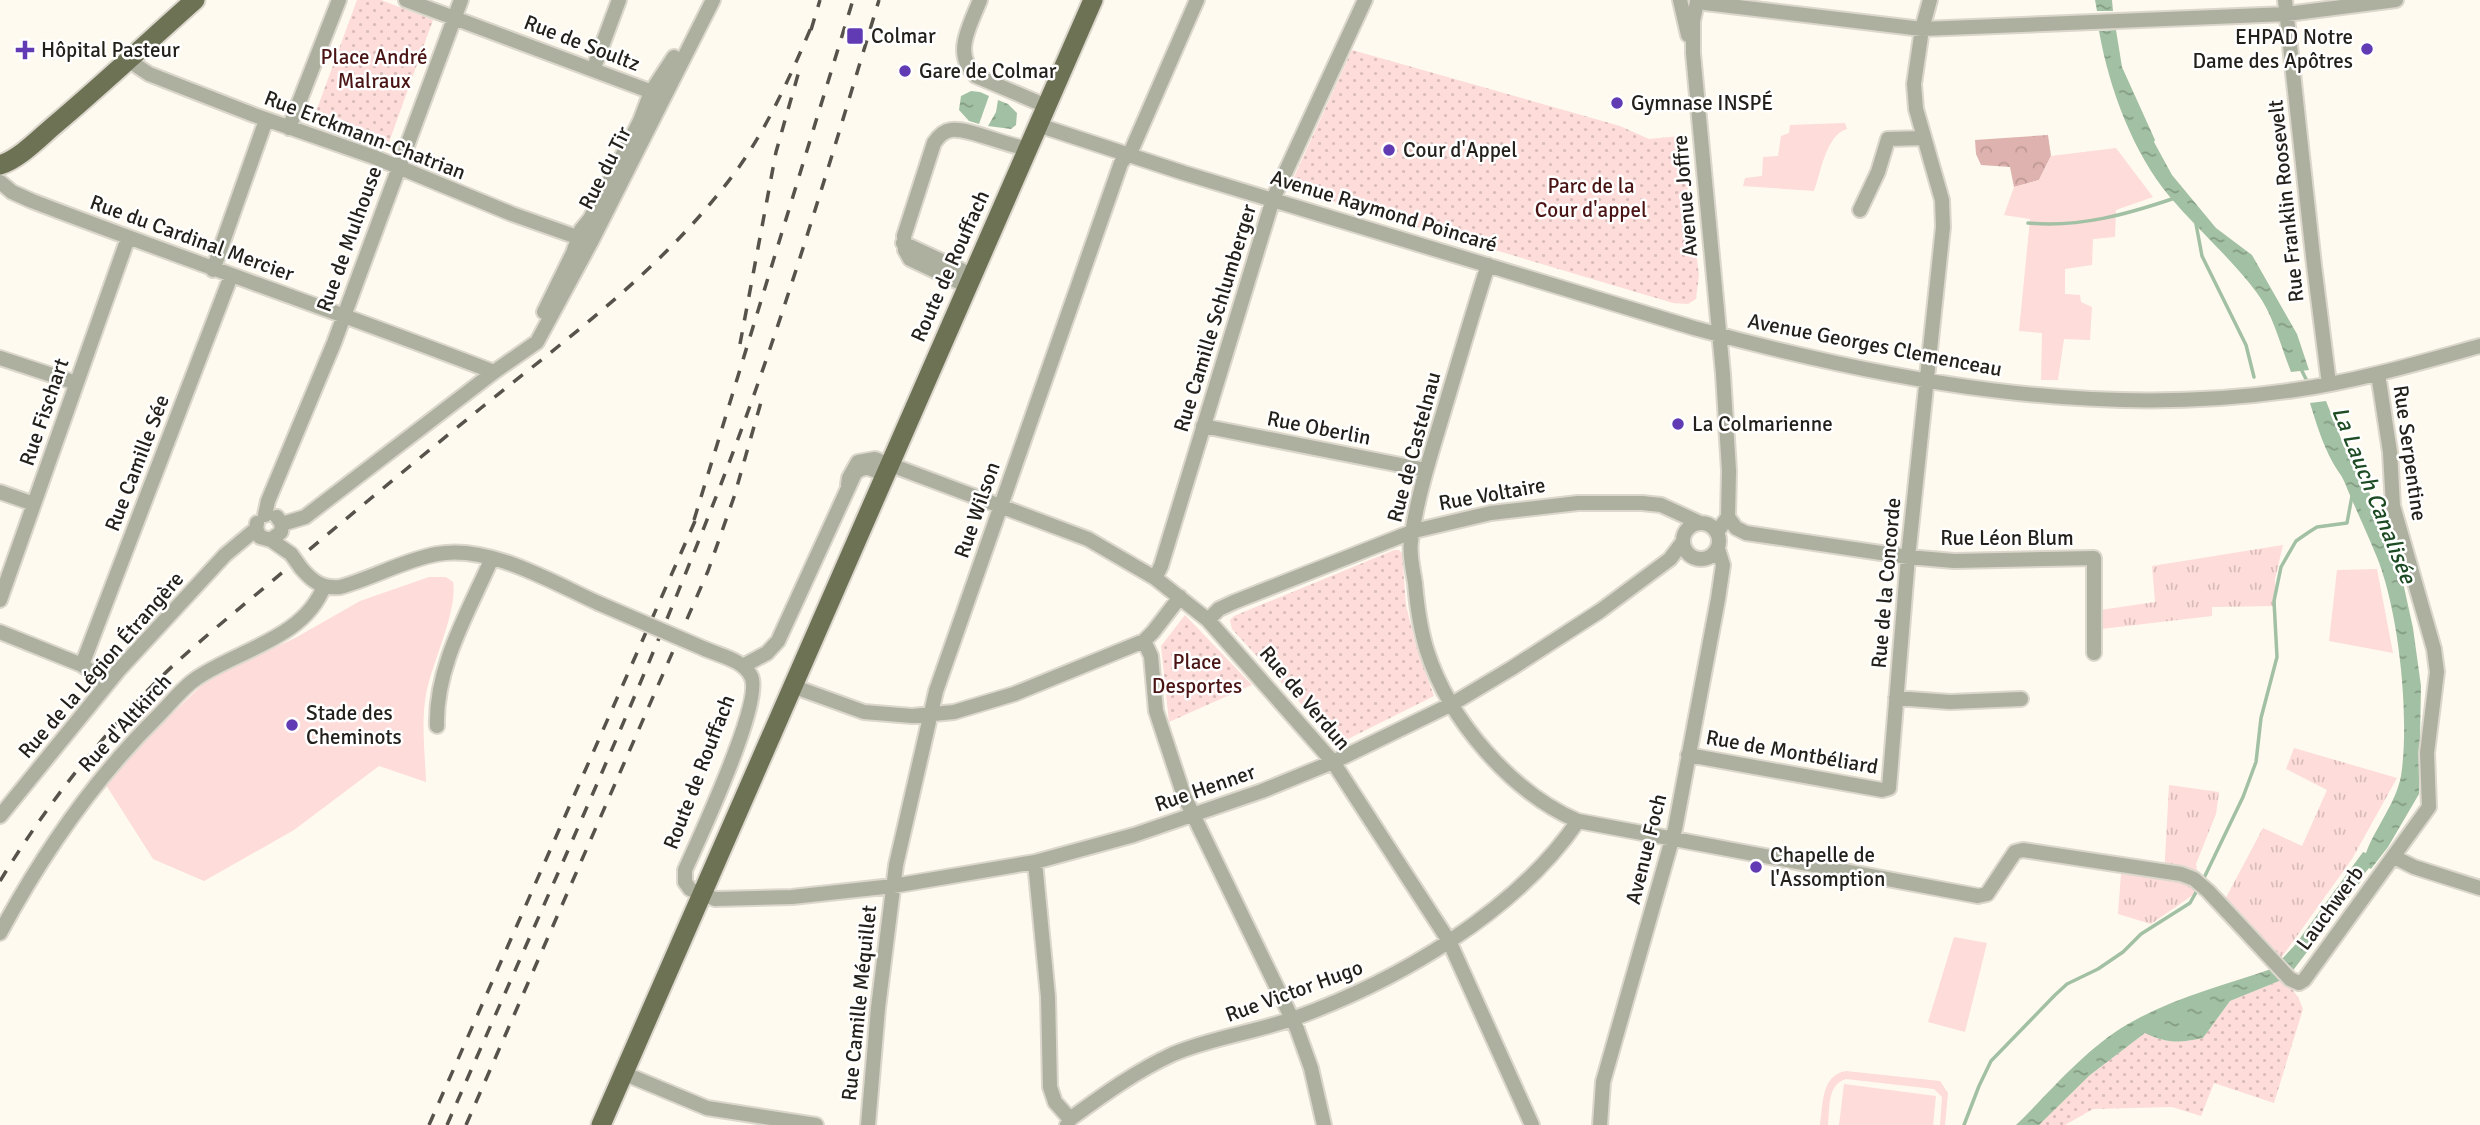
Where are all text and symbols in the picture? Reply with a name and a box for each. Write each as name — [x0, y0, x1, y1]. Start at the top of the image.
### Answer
street label: Rue de Soultz — [520, 9, 644, 77]
place label: Colmar — [871, 23, 936, 49]
place label: EHPAD Notre Dame des Apôtres — [2193, 24, 2353, 74]
marker: Colmar — [845, 26, 865, 46]
place label: Hôpital Pasteur — [41, 37, 180, 63]
marker: Hôpital Pasteur — [15, 40, 35, 60]
marker: EHPAD Notre Dame des Apôtres — [2359, 41, 2375, 57]
park label: Place André Malraux — [321, 44, 427, 94]
place label: Gare de Colmar — [919, 58, 1057, 84]
marker: Gare de Colmar — [897, 63, 913, 79]
street label: Rue Erckmann-Chatrian — [261, 85, 469, 185]
place label: Gymnase INSPÉ — [1631, 90, 1773, 116]
marker: Gymnase INSPÉ — [1609, 95, 1625, 111]
street label: Rue Franklin Roosevelt — [2262, 98, 2310, 304]
street label: Rue du Tir — [573, 122, 637, 214]
street label: Avenue Joffre — [1667, 134, 1703, 258]
place label: Cour d'Appel — [1403, 137, 1518, 163]
marker: Cour d'Appel — [1381, 142, 1397, 158]
street label: Rue de Mulhouse — [311, 163, 387, 315]
street label: Avenue Raymond Poincaré — [1268, 164, 1500, 258]
park label: Parc de la Cour d'appel — [1535, 173, 1647, 223]
street label: Route de Rouffach — [905, 186, 995, 346]
street label: Rue du Cardinal Mercier — [86, 189, 298, 287]
street label: Rue Camille Schlumberger — [1168, 201, 1262, 435]
street label: Avenue Georges Clemenceau — [1746, 308, 2004, 382]
street label: Rue Fischart — [13, 355, 75, 469]
street label: Rue de Castelnau — [1381, 369, 1447, 525]
street label: Rue Serpentine — [2388, 383, 2432, 523]
street label: Rue Camille Sée — [99, 391, 175, 535]
water label: La Lauch Canalisée — [2325, 402, 2423, 589]
street label: Rue Oberlin — [1265, 405, 1373, 451]
place label: La Colmarienne — [1692, 411, 1833, 437]
marker: La Colmarienne — [1670, 416, 1686, 432]
street label: Rue Wilson — [948, 458, 1006, 562]
street label: Rue Voltaire — [1437, 472, 1547, 516]
street label: Rue de la Concorde — [1866, 497, 1906, 669]
street label: Rue Léon Blum — [1940, 525, 2074, 551]
street label: Rue de la Légion Étrangère — [13, 566, 189, 764]
street label: Rue de Verdun — [1254, 641, 1356, 755]
park label: Place Desportes — [1152, 649, 1242, 699]
street label: Rue d'Altkirch — [73, 669, 177, 777]
street label: Route de Rouffach — [658, 691, 740, 853]
place label: Stade des Cheminots — [306, 700, 402, 750]
marker: Stade des Cheminots — [284, 717, 300, 733]
street label: Rue de Montbéliard — [1704, 724, 1880, 780]
street label: Rue Henner — [1151, 759, 1259, 817]
street label: Avenue Foch — [1620, 791, 1672, 907]
place label: Chapelle de l'Assomption — [1770, 842, 1885, 892]
marker: Chapelle de l'Assomption — [1748, 859, 1764, 875]
street label: Lauchwerb — [2291, 861, 2369, 955]
street label: Rue Camille Méquillet — [836, 904, 882, 1102]
street label: Rue Victor Hugo — [1222, 954, 1366, 1028]

